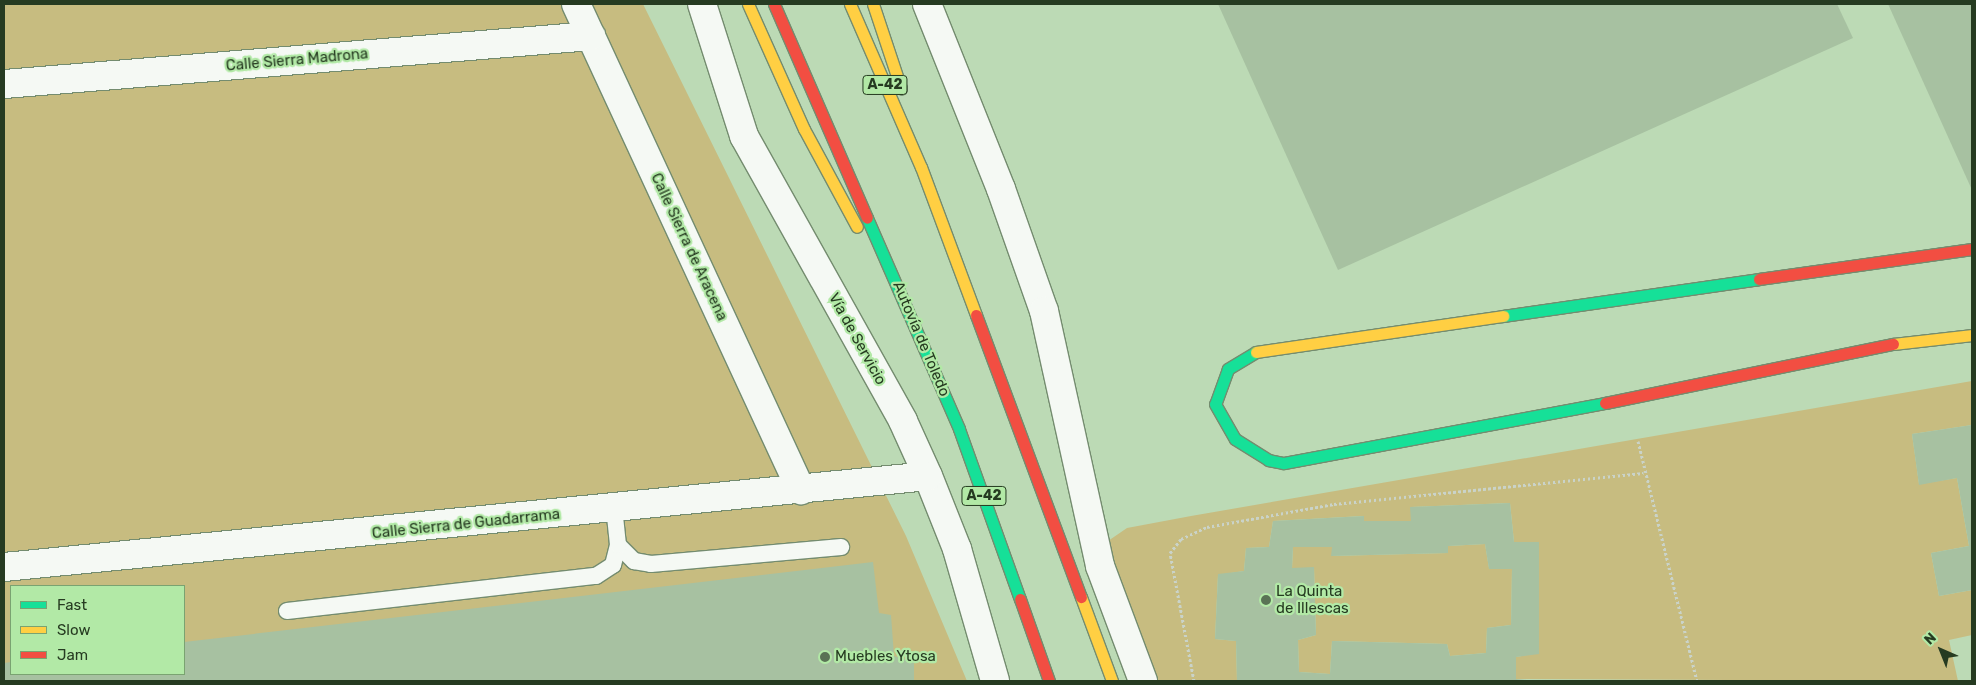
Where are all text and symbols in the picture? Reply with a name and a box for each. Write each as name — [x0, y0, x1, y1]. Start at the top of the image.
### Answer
street label: Calle Sierra Madrona — [225, 45, 369, 75]
road number: A-42 — [861, 74, 909, 96]
street label: Calle Sierra de Aracena — [647, 170, 731, 324]
street label: Autovía de Toledo — [889, 279, 953, 399]
street label: Vía de Servicio — [824, 290, 890, 388]
road number: A-42 — [960, 484, 1008, 508]
street label: Calle Sierra de Guadarrama — [371, 505, 561, 543]
place label: La Quinta de Illescas — [1276, 582, 1349, 617]
legend — [10, 585, 185, 675]
marker: La Quinta de Illescas — [1260, 594, 1272, 606]
text: Fast — [57, 596, 87, 614]
text: Slow — [57, 621, 90, 639]
north arrow — [1916, 625, 1966, 675]
text: N — [1921, 629, 1940, 648]
text: Jam — [57, 646, 88, 664]
place label: Muebles Ytosa — [835, 648, 936, 666]
marker: Muebles Ytosa — [819, 651, 831, 663]

